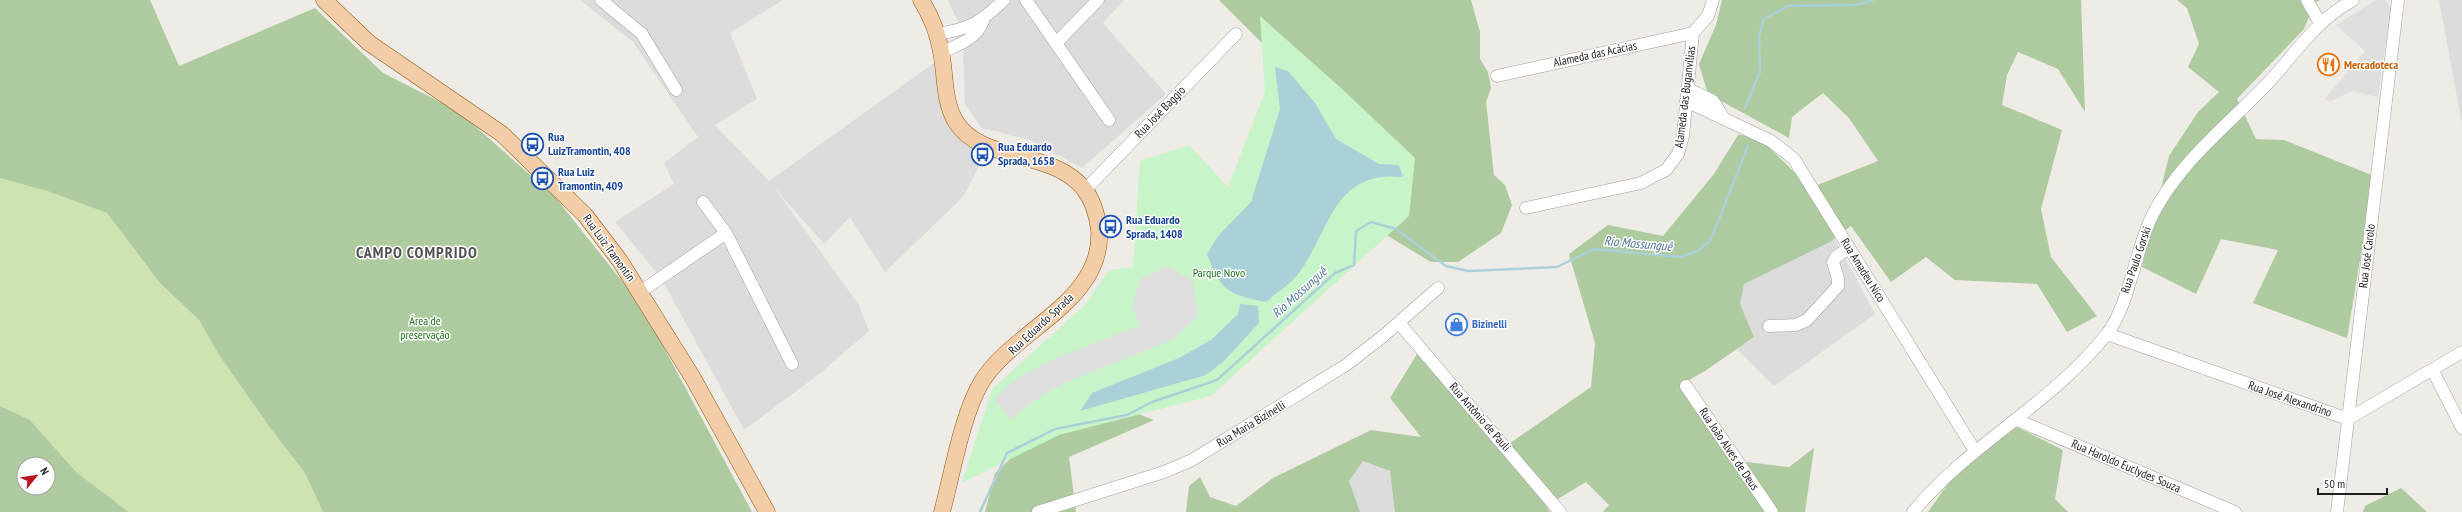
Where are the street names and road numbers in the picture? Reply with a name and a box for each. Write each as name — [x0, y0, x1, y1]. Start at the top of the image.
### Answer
street label: Alameda das Acácias — [1552, 37, 1638, 70]
street label: Alameda das Buganvílias — [1671, 45, 1698, 149]
street label: Rua José Baggio — [1131, 83, 1188, 141]
street label: Rua Luiz Tramontin — [580, 211, 639, 284]
street label: Rua José Carolo — [2355, 223, 2378, 289]
street label: Rua Paulo Gorski — [2117, 224, 2154, 295]
street label: Rua Amadeu Nico — [1838, 235, 1889, 304]
street label: Rua Eduardo Sprada — [1005, 290, 1076, 358]
street label: Rua José Alexandrino — [2246, 377, 2334, 420]
street label: Rua Antônio de Pauli — [1446, 379, 1514, 454]
street label: Rua Maria Bizinelli — [1214, 397, 1288, 450]
street label: Rua João Alves de Deus — [1696, 405, 1763, 493]
street label: Rua Haroldo Euclydes Souza — [2069, 436, 2183, 495]

